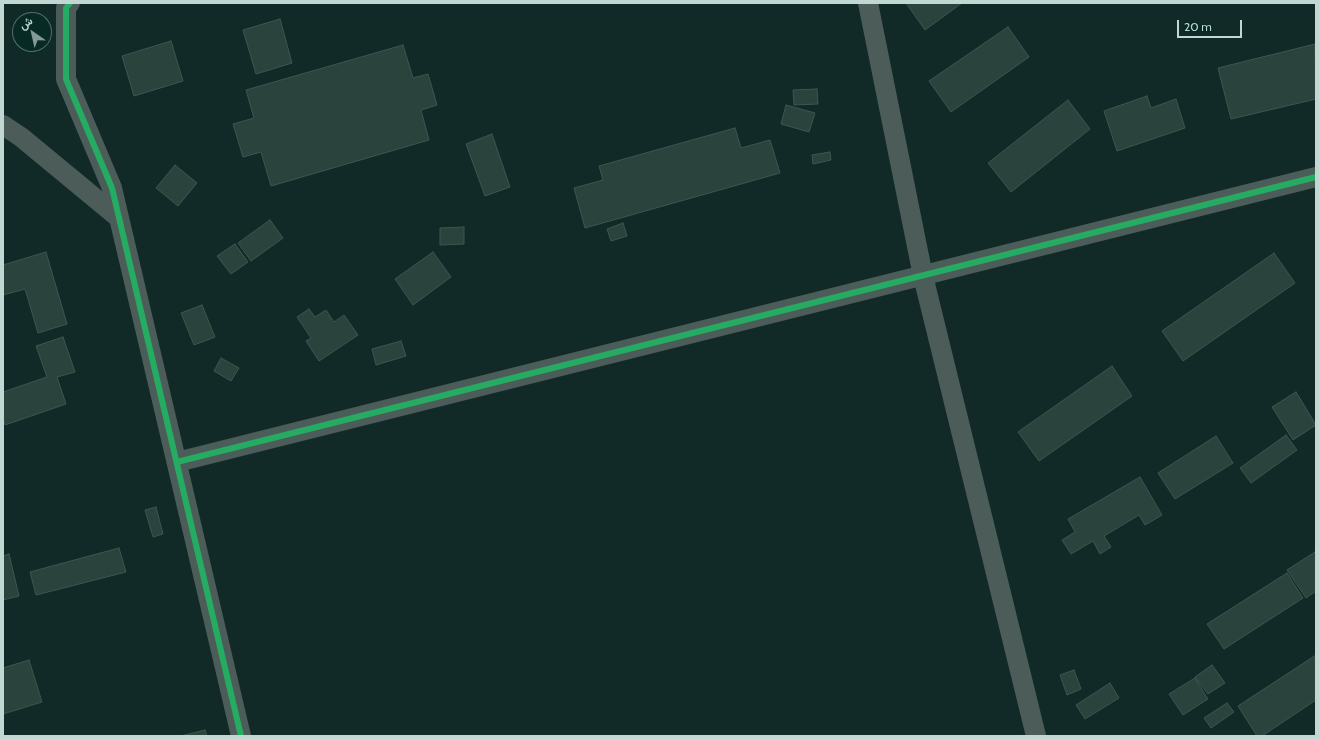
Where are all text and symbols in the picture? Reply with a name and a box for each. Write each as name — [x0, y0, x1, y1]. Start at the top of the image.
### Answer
north arrow — [12, 12, 52, 52]
scale bar — [1179, 12, 1244, 38]
text: ش — [16, 13, 35, 32]
text: 20 m — [1184, 19, 1212, 34]

